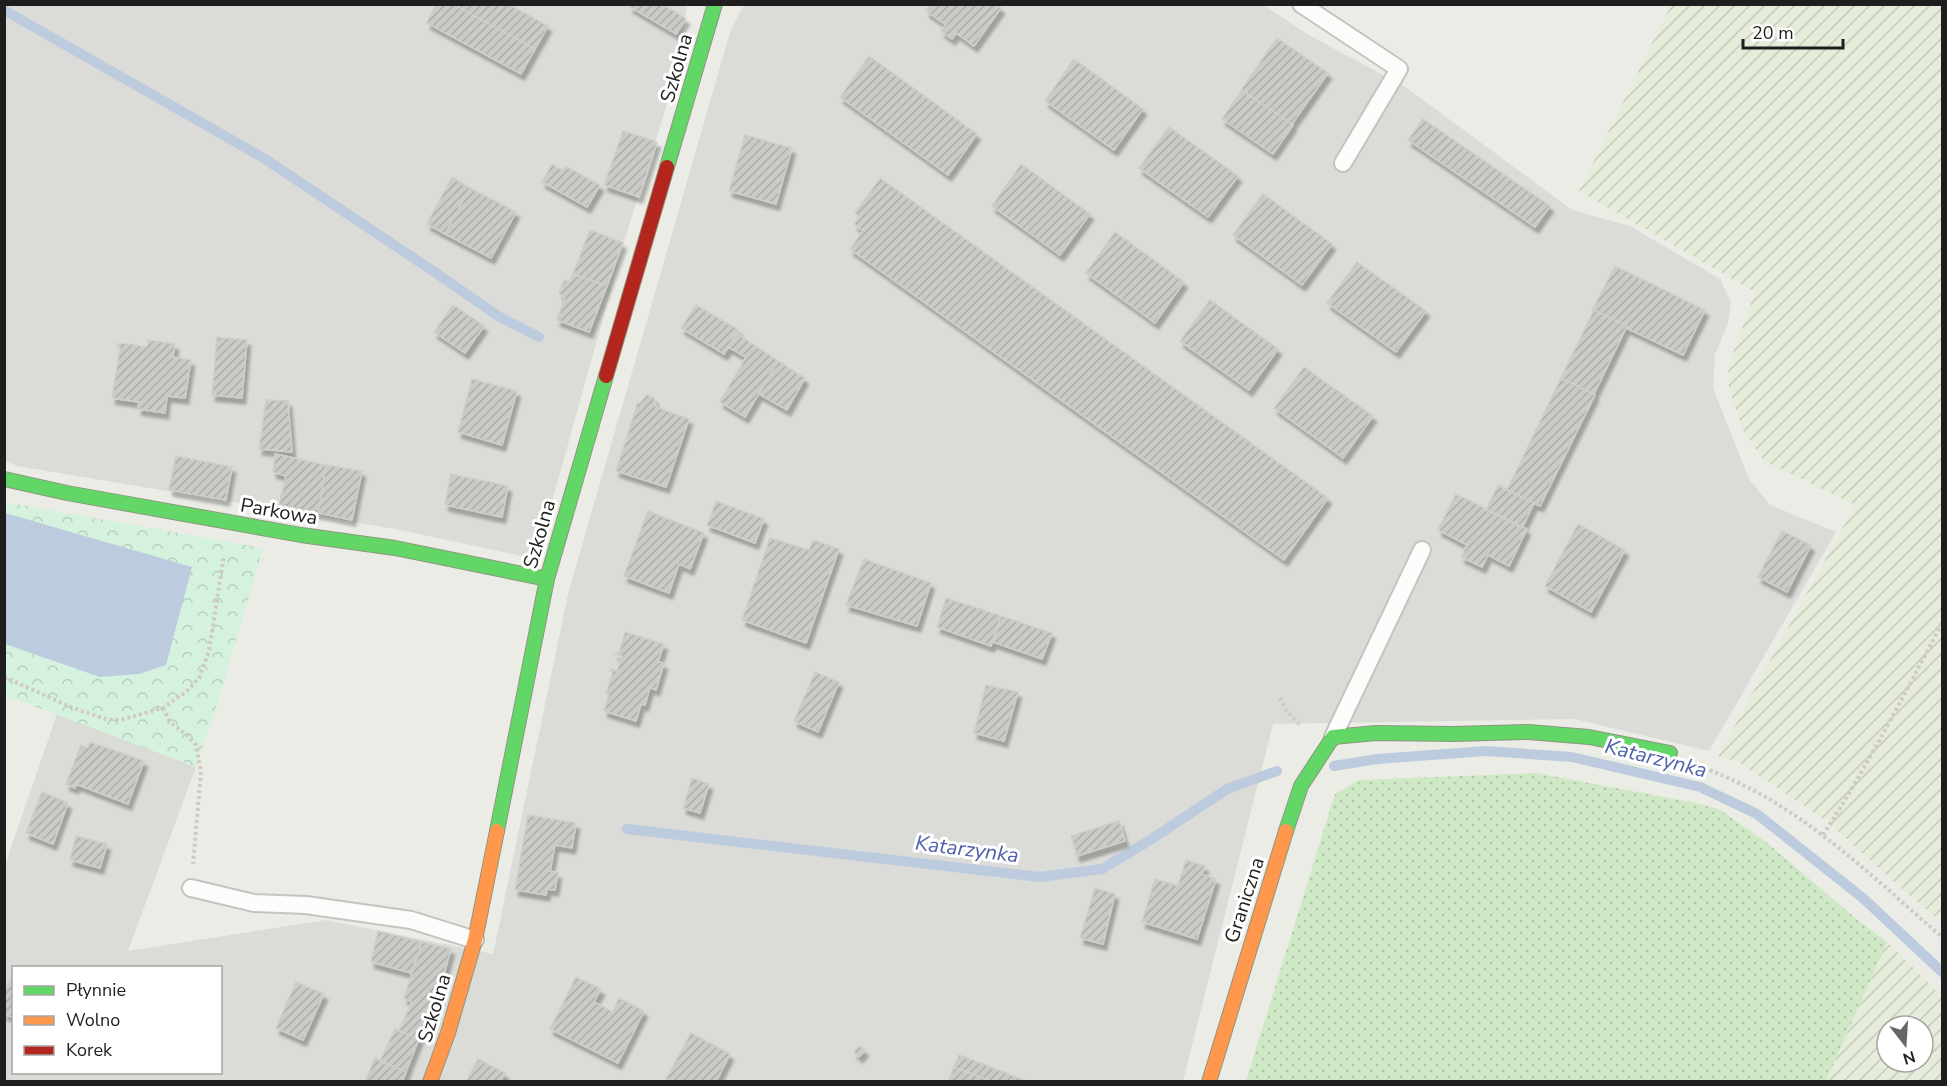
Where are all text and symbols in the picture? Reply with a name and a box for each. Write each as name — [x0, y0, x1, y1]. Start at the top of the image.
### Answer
scale bar — [1743, 12, 1844, 50]
text: 20 m — [1752, 21, 1794, 45]
street label: Szkolna — [654, 31, 699, 106]
street label: Parkowa — [238, 491, 320, 532]
street label: Szkolna — [517, 497, 562, 572]
water label: Katarzynka — [1602, 732, 1710, 784]
water label: Katarzynka — [914, 829, 1020, 869]
street label: Graniczna — [1218, 854, 1271, 946]
legend — [12, 966, 222, 1074]
street label: Szkolna — [411, 971, 458, 1046]
text: Płynnie — [66, 978, 126, 1002]
text: Wolno — [66, 1008, 120, 1032]
north arrow — [1875, 1014, 1935, 1074]
text: Korek — [66, 1038, 113, 1062]
text: N — [1900, 1045, 1918, 1070]

